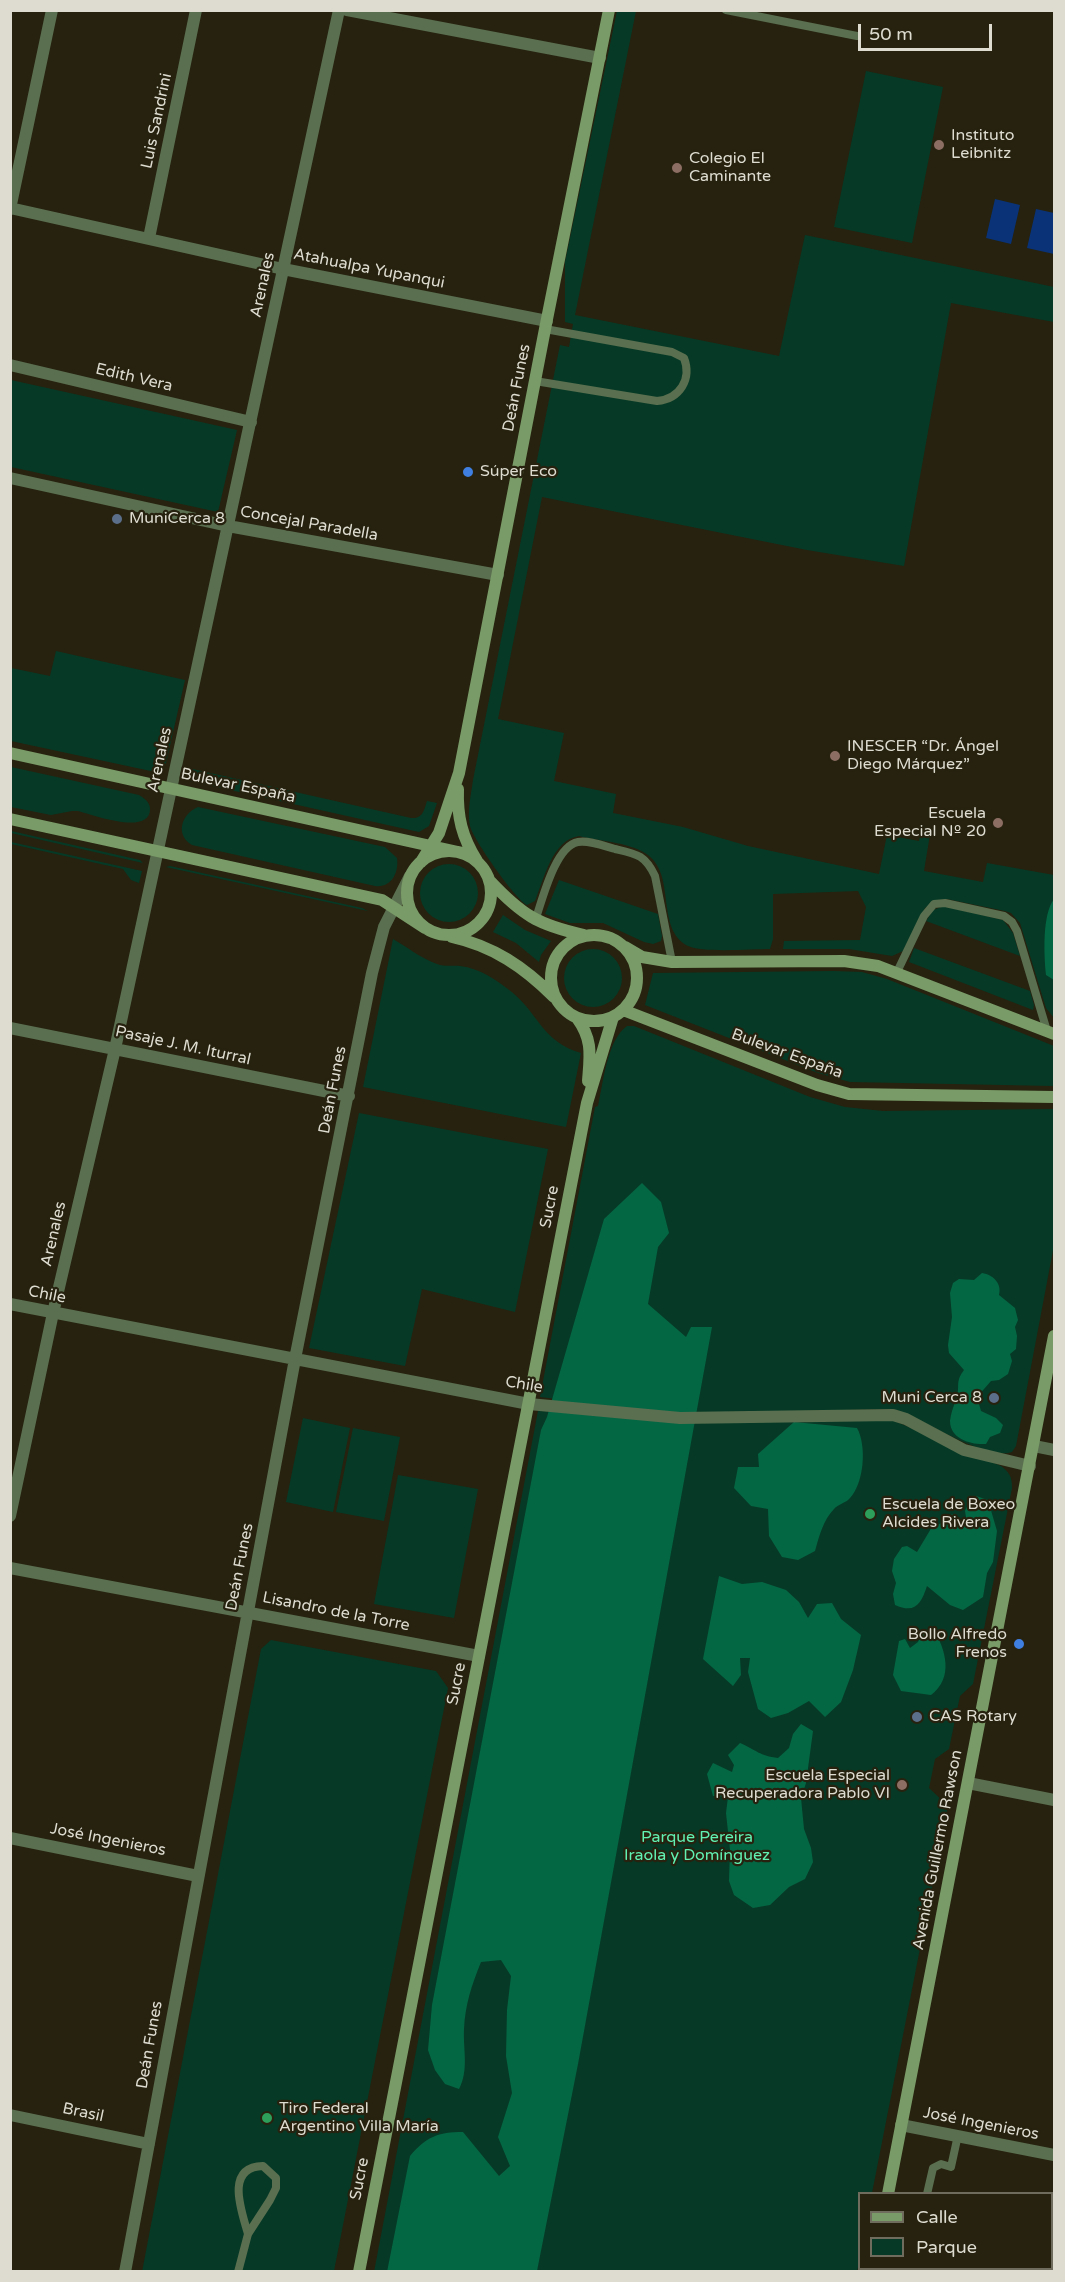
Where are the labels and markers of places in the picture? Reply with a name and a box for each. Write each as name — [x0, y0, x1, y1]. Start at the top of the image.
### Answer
place label: Instituto Leibnitz — [951, 126, 1014, 164]
marker: Instituto Leibnitz — [932, 138, 946, 152]
place label: Colegio El Caminante — [689, 149, 771, 187]
marker: Colegio El Caminante — [670, 161, 684, 175]
place label: Súper Eco — [480, 462, 557, 482]
marker: Súper Eco — [461, 465, 475, 479]
place label: MuniCerca 8 — [129, 509, 225, 529]
marker: MuniCerca 8 — [110, 512, 124, 526]
place label: INESCER “Dr. Ángel Diego Márquez” — [847, 737, 999, 775]
marker: INESCER “Dr. Ángel Diego Márquez” — [828, 749, 842, 763]
place label: Escuela Especial Nº 20 — [874, 804, 986, 842]
marker: Escuela Especial Nº 20 — [991, 816, 1005, 830]
place label: Muni Cerca 8 — [882, 1388, 982, 1408]
marker: Muni Cerca 8 — [987, 1391, 1001, 1405]
place label: Escuela de Boxeo Alcides Rivera — [882, 1495, 1015, 1533]
marker: Escuela de Boxeo Alcides Rivera — [863, 1507, 877, 1521]
place label: Bollo Alfredo Frenos — [908, 1625, 1007, 1663]
marker: Bollo Alfredo Frenos — [1012, 1637, 1026, 1651]
place label: CAS Rotary — [929, 1707, 1017, 1727]
marker: CAS Rotary — [910, 1710, 924, 1724]
place label: Escuela Especial Recuperadora Pablo VI — [715, 1766, 890, 1804]
marker: Escuela Especial Recuperadora Pablo VI — [895, 1778, 909, 1792]
place label: Tiro Federal Argentino Villa María — [279, 2099, 439, 2137]
marker: Tiro Federal Argentino Villa María — [260, 2111, 274, 2125]

